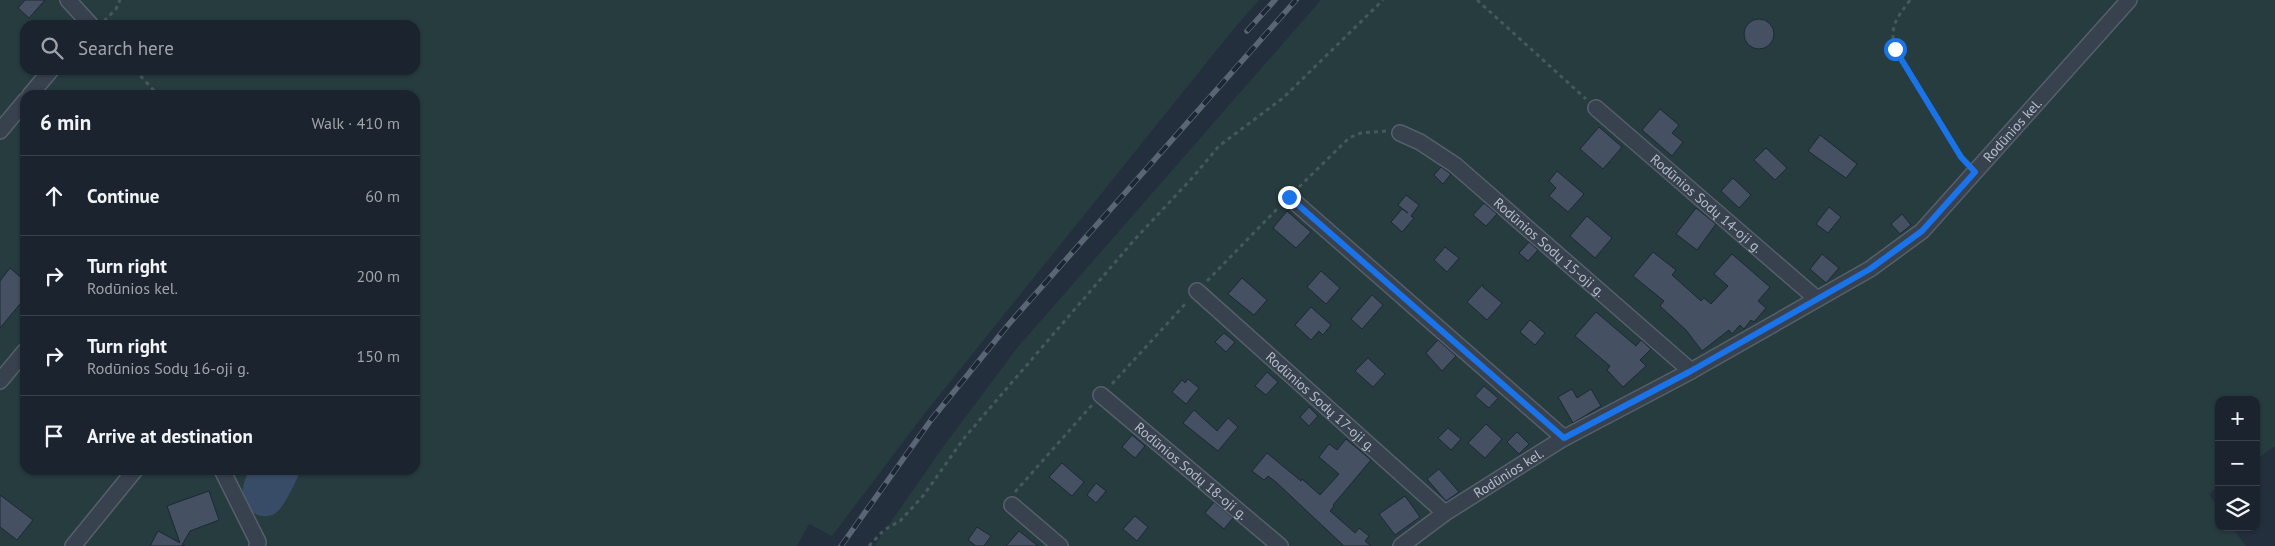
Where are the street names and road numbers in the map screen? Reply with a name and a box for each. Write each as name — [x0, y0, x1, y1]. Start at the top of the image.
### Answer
street label: Rodūnios kel. — [1979, 95, 2046, 166]
street label: Rodūnios Sodų 14-oji g. — [1647, 150, 1766, 257]
street label: Rodūnios Sodų 15-oji g. — [1490, 194, 1609, 301]
street label: Rodūnios Sodų 17-oji g. — [1262, 348, 1379, 456]
street label: Rodūnios Sodų 18-oji g. — [1131, 418, 1251, 524]
street label: Rodūnios kel. — [1470, 444, 1547, 502]

